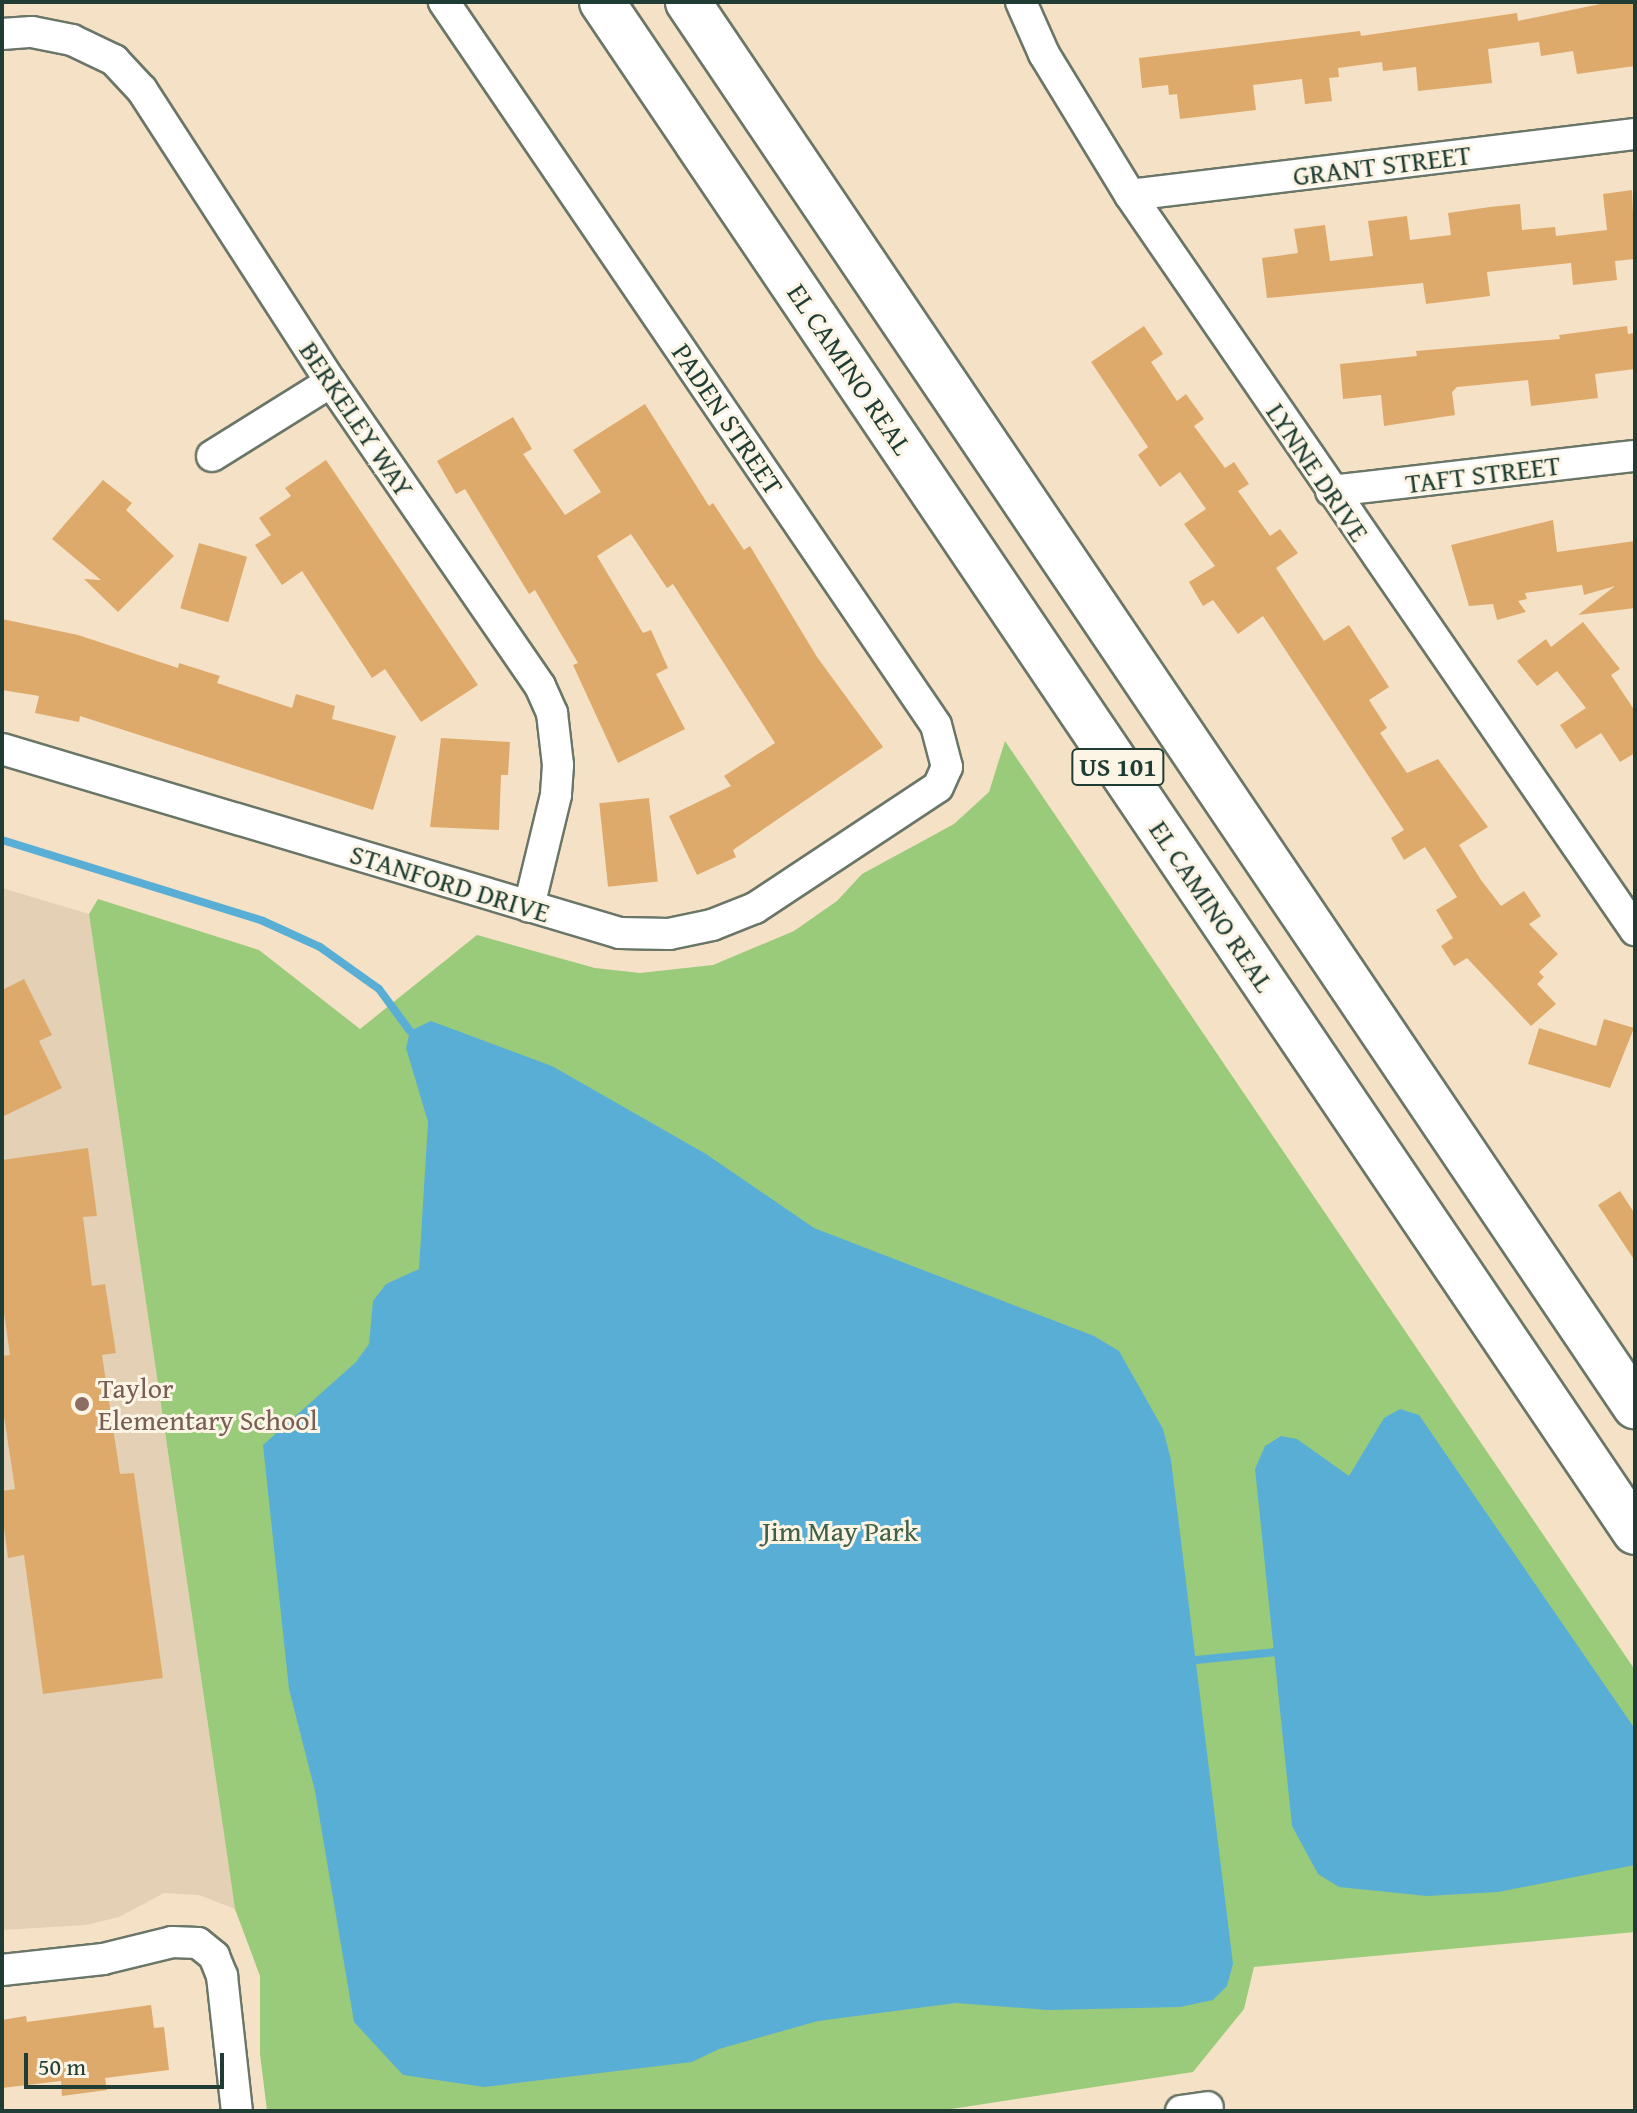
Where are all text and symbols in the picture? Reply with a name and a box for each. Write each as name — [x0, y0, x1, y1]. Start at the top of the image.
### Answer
street label: GRANT STREET — [1291, 137, 1473, 193]
street label: EL CAMINO REAL — [780, 277, 920, 461]
street label: BERKELEY WAY — [293, 335, 421, 503]
street label: PADEN STREET — [665, 337, 791, 501]
street label: LYNNE DRIVE — [1259, 396, 1377, 548]
street label: TAFT STREET — [1404, 448, 1562, 500]
road number: US 101 — [1070, 745, 1166, 789]
street label: EL CAMINO REAL — [1142, 814, 1282, 998]
street label: STANFORD DRIVE — [346, 837, 554, 929]
place label: Taylor Elementary School — [98, 1371, 317, 1437]
marker: Taylor Elementary School — [73, 1395, 91, 1413]
park label: Jim May Park — [762, 1514, 918, 1548]
scale bar — [28, 2037, 228, 2087]
text: 50 m — [38, 2049, 86, 2084]

